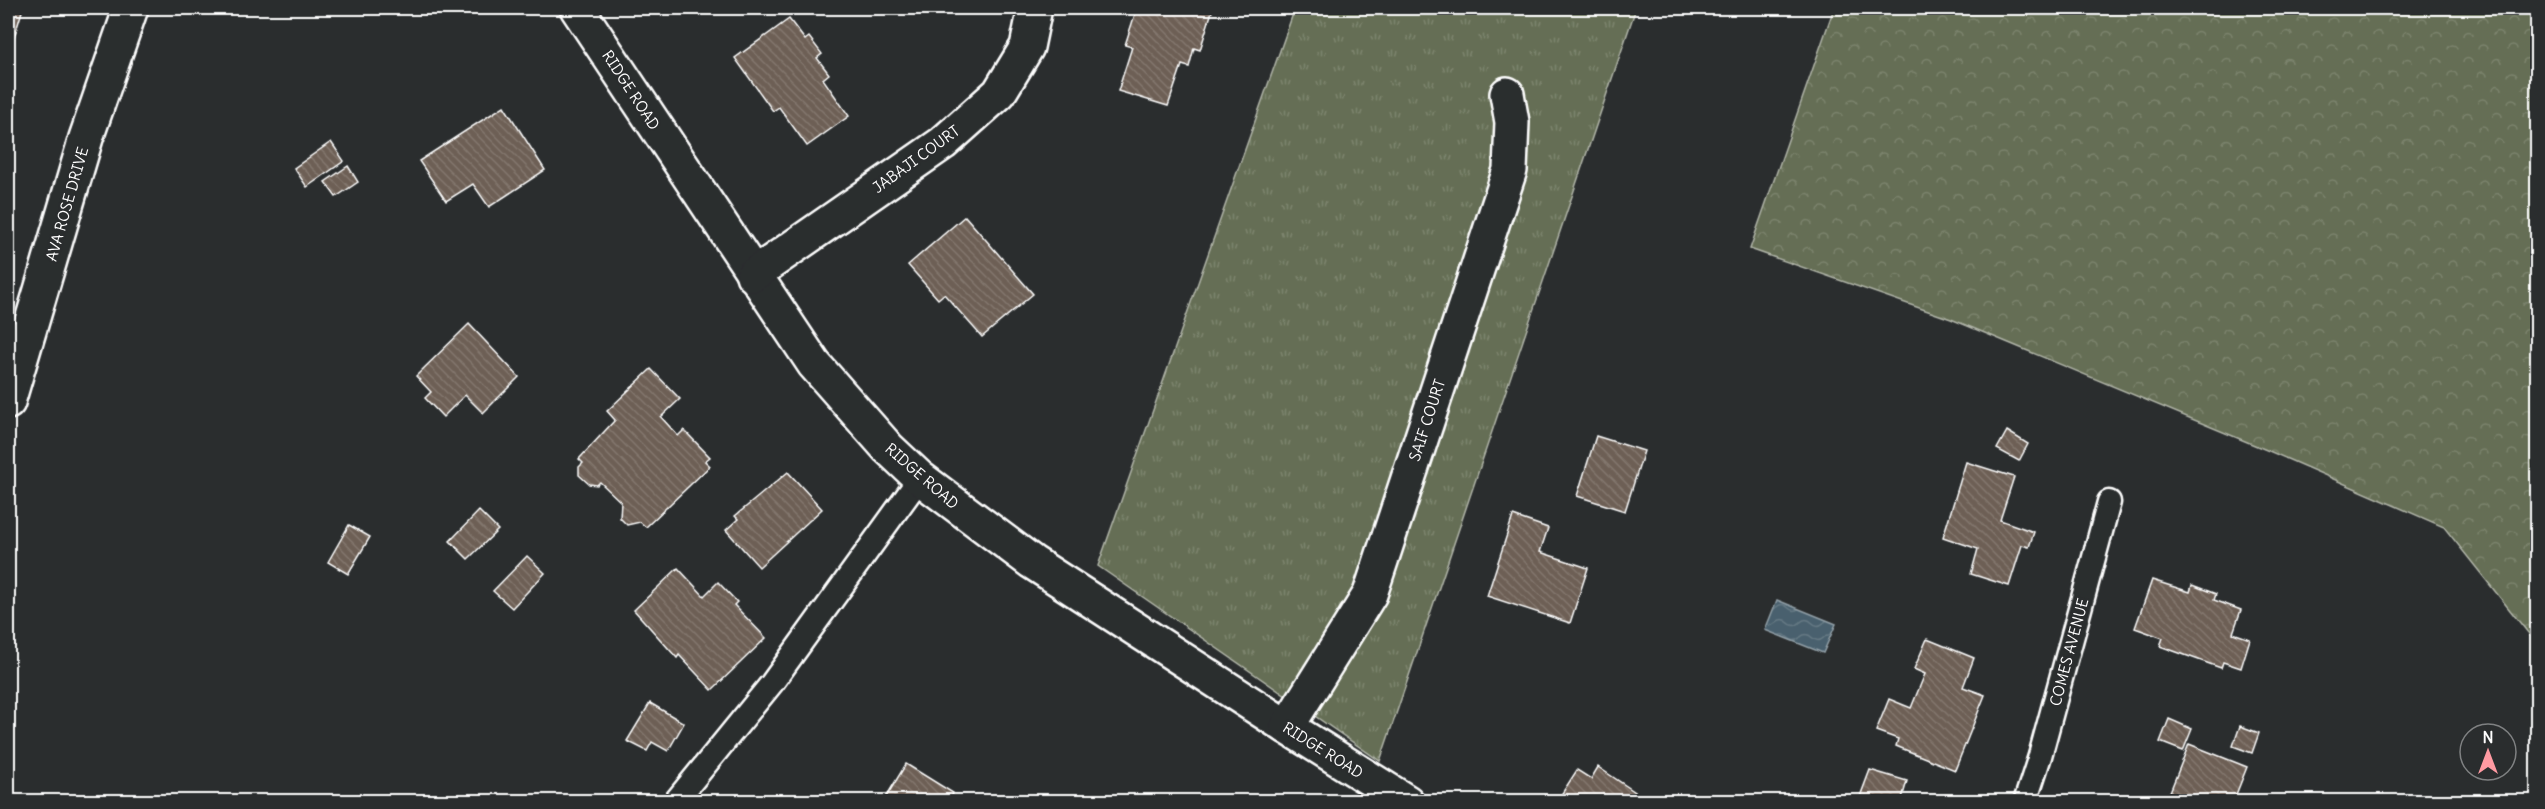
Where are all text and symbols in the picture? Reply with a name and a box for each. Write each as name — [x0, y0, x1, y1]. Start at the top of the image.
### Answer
street label: RIDGE ROAD — [598, 47, 664, 133]
street label: JABAJI COURT — [869, 121, 963, 197]
street label: AVA ROSE DRIVE — [42, 144, 92, 263]
street label: SAIF COURT — [1405, 376, 1449, 463]
street label: RIDGE ROAD — [881, 439, 963, 513]
street label: COMES AVENUE — [2045, 596, 2093, 708]
street label: RIDGE ROAD — [1279, 718, 1367, 782]
north arrow — [2458, 722, 2518, 782]
text: N — [2482, 727, 2494, 747]

